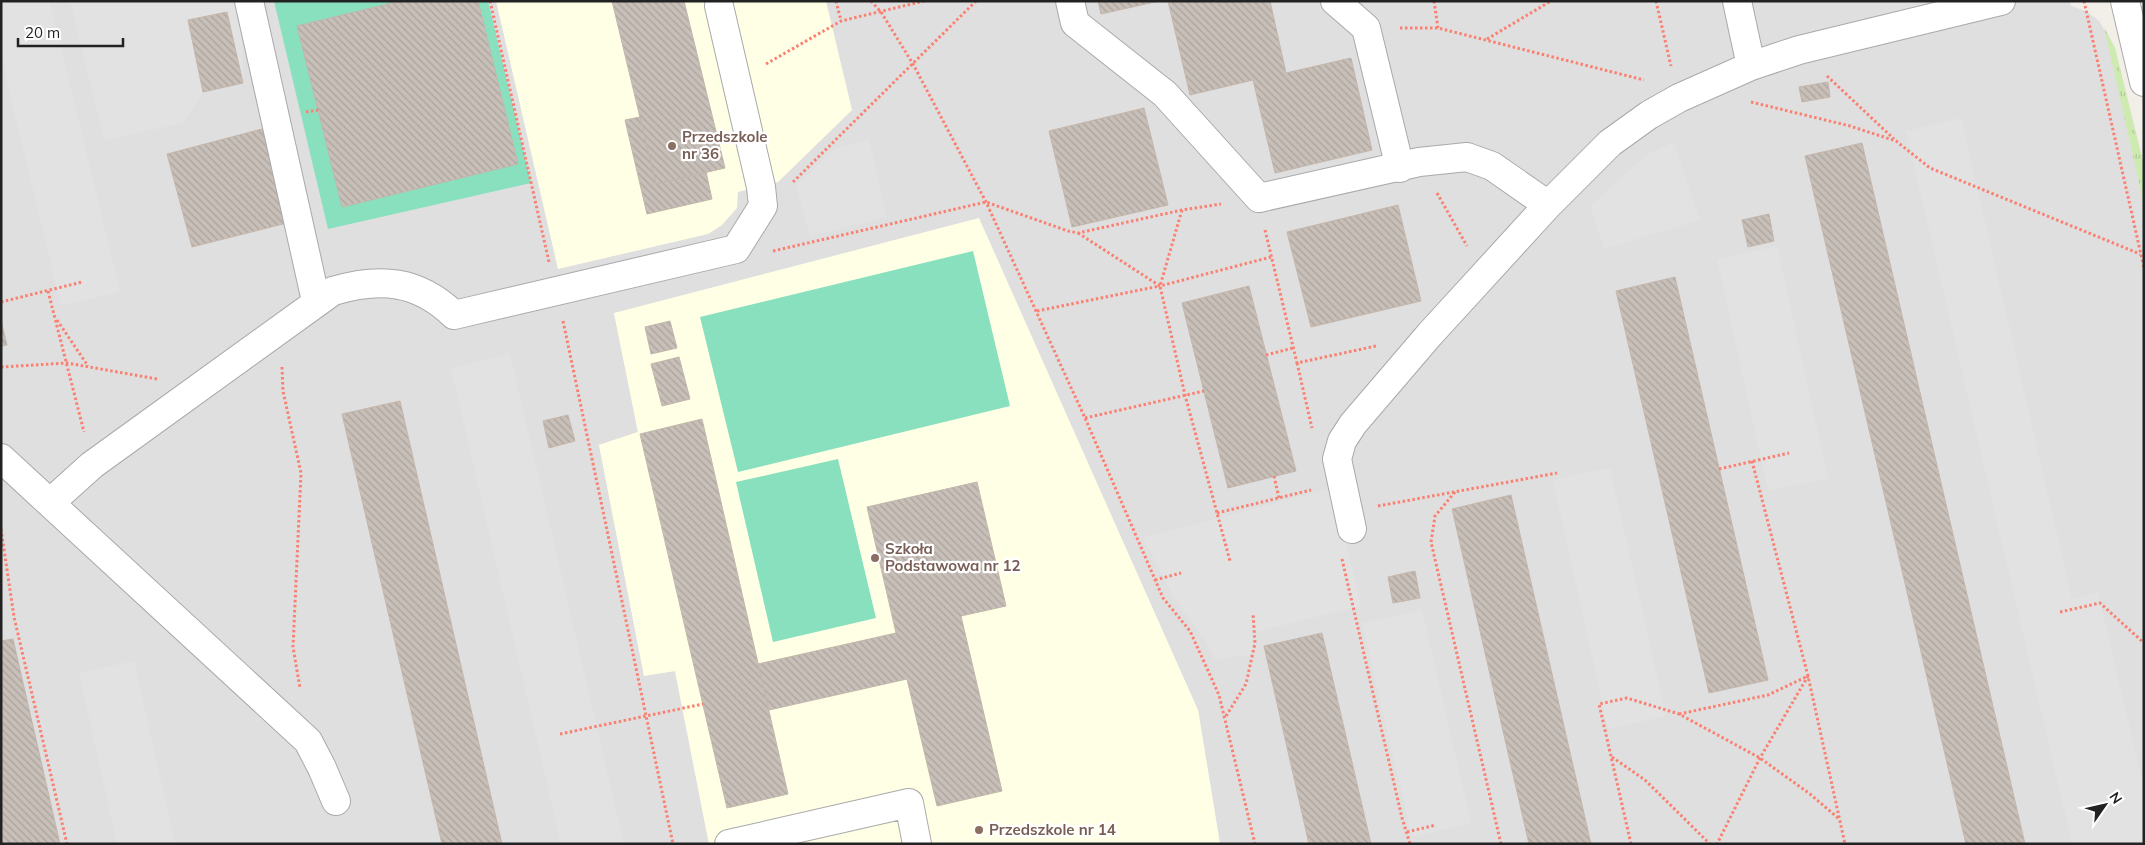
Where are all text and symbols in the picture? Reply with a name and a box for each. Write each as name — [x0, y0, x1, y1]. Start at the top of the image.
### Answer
scale bar — [18, 15, 122, 47]
text: 20 m — [25, 23, 60, 42]
place label: Przedszkole nr 36 — [682, 127, 768, 163]
marker: Przedszkole nr 36 — [666, 140, 678, 152]
place label: Szkoła Podstawowa nr 12 — [885, 539, 1021, 575]
marker: Szkoła Podstawowa nr 12 — [869, 552, 881, 564]
north arrow — [2080, 780, 2130, 830]
text: N — [2105, 788, 2126, 807]
place label: Przedszkole nr 14 — [989, 820, 1116, 839]
marker: Przedszkole nr 14 — [973, 824, 985, 836]

